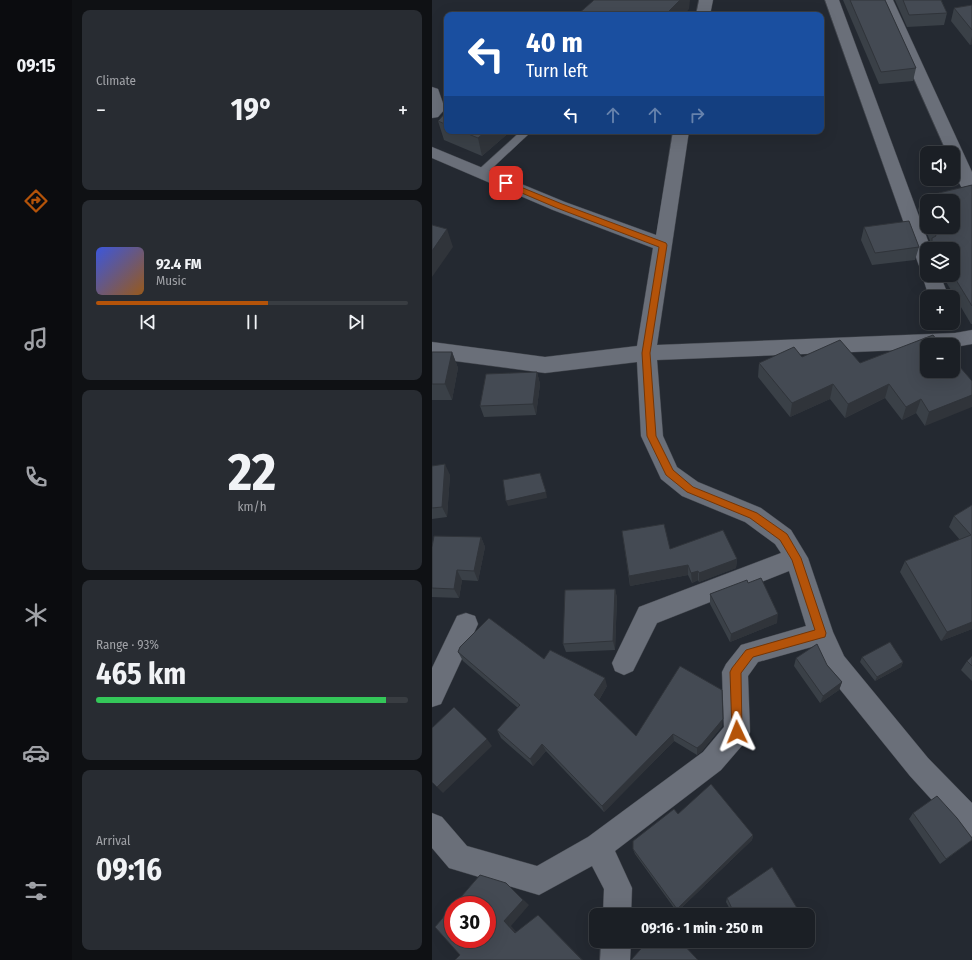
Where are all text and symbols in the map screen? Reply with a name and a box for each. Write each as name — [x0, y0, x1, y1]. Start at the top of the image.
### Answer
text: 40 m — [526, 26, 583, 59]
icon: left — [460, 28, 512, 80]
text: 09:15 — [17, 55, 55, 77]
text: Turn left — [526, 60, 588, 82]
text: Climate — [96, 73, 136, 88]
text: 19° — [231, 92, 273, 128]
text: − — [96, 97, 106, 124]
text: + — [398, 97, 408, 124]
icon: left — [560, 104, 582, 126]
icon: ahead — [602, 104, 624, 126]
icon: ahead — [644, 104, 666, 126]
icon: right — [686, 104, 708, 126]
map controls — [920, 146, 960, 378]
button: sound — [920, 146, 960, 186]
pin — [489, 166, 523, 200]
icon: arrive — [495, 172, 517, 194]
icon: directions — [22, 187, 50, 215]
button: search — [920, 194, 960, 234]
button: layers — [920, 242, 960, 282]
text: 92.4 FM — [156, 255, 201, 273]
text: Music — [156, 273, 186, 288]
button: + — [920, 290, 960, 330]
icon: previous — [137, 311, 159, 333]
icon: pause — [241, 311, 263, 333]
icon: next — [345, 311, 367, 333]
icon: music — [22, 325, 50, 353]
button: − — [920, 338, 960, 378]
text: 22 — [228, 441, 276, 504]
icon: phone — [22, 463, 50, 491]
text: km/h — [238, 499, 267, 514]
icon: climate — [22, 601, 50, 629]
text: Range · 93% — [96, 637, 159, 652]
text: 465 km — [96, 656, 186, 692]
position arrow — [716, 711, 758, 753]
icon: car — [22, 739, 50, 767]
text: Arrival — [96, 833, 130, 848]
text: 09:16 — [96, 852, 162, 888]
icon: filters — [22, 877, 50, 905]
speed limit sign: 30 — [444, 896, 496, 948]
text: 09:16 · 1 min · 250 m — [641, 919, 763, 937]

